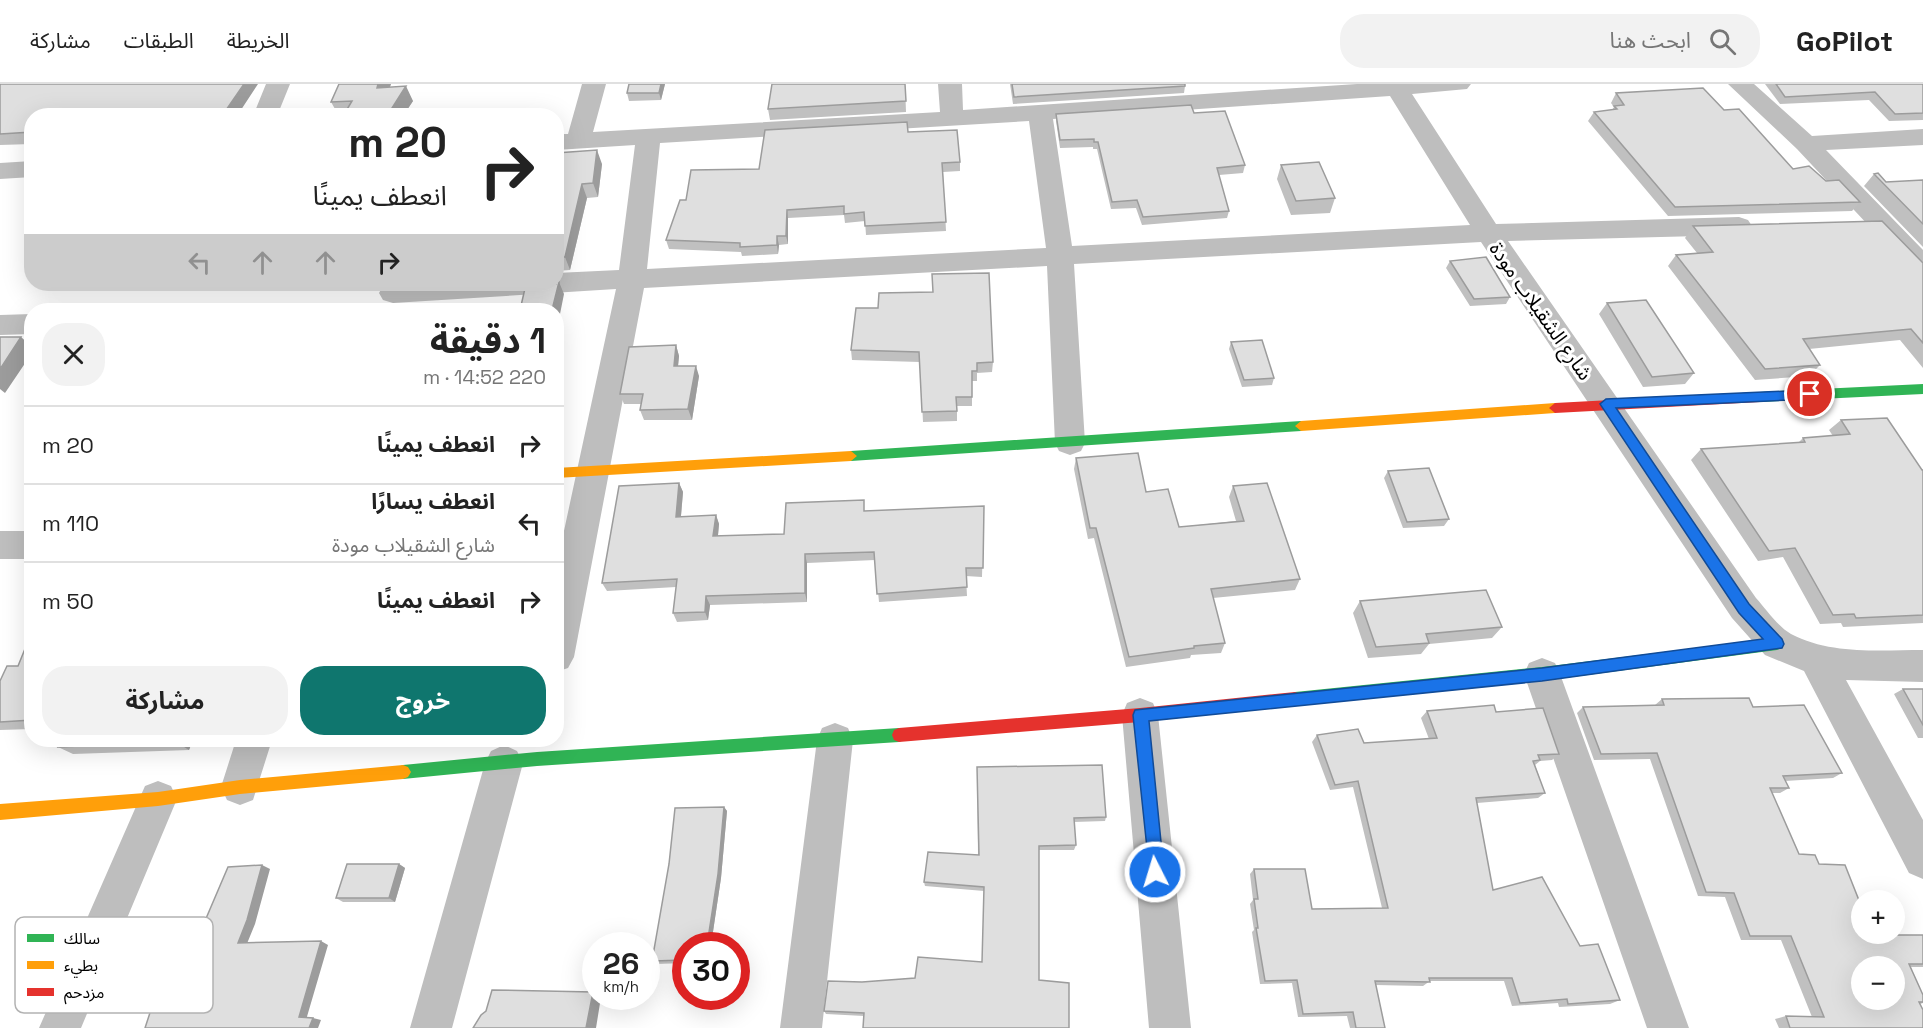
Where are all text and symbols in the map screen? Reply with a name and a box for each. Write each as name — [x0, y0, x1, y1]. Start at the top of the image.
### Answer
search box — [1340, 14, 1760, 68]
text: GoPilot — [1796, 23, 1893, 59]
icon: search — [1706, 25, 1739, 58]
text: ابحث هنا — [1610, 26, 1691, 54]
text: مشاركة — [30, 27, 91, 54]
text: الطبقات — [124, 27, 194, 54]
text: الخريطة — [227, 27, 290, 54]
text: 20 m — [348, 116, 447, 169]
icon: right — [468, 132, 546, 210]
text: انعطف يمينًا — [313, 178, 447, 213]
street label: شارع الشقيلاب مودة — [1482, 237, 1598, 386]
icon: left — [183, 246, 216, 279]
icon: ahead — [246, 246, 279, 279]
icon: ahead — [309, 246, 342, 279]
icon: right — [372, 246, 405, 279]
text: 1 دقيقة — [430, 318, 546, 364]
button: close — [42, 323, 105, 386]
text: 220 m · 14:52 — [423, 364, 546, 390]
pin — [1784, 368, 1835, 419]
icon: arrive — [1793, 377, 1826, 410]
icon: right — [513, 429, 546, 462]
text: انعطف يمينًا — [377, 430, 495, 458]
text: 20 m — [42, 431, 94, 459]
text: انعطف يسارًا — [371, 487, 495, 515]
icon: left — [513, 507, 546, 540]
text: 110 m — [42, 509, 99, 537]
text: شارع الشقيلاب مودة — [332, 532, 495, 558]
icon: right — [513, 585, 546, 618]
text: انعطف يمينًا — [377, 586, 495, 614]
text: 50 m — [42, 587, 94, 615]
button: مشاركة — [42, 666, 288, 735]
button: خروج — [300, 666, 546, 735]
position arrow — [1123, 840, 1187, 904]
map controls — [1851, 890, 1905, 1010]
button: + — [1851, 890, 1905, 944]
legend — [15, 917, 213, 1013]
text: سالك — [64, 928, 100, 949]
speed limit sign: 30 — [672, 932, 750, 1010]
text: 26 — [603, 944, 639, 983]
text: بطيء — [64, 955, 98, 978]
button: − — [1851, 956, 1905, 1010]
text: km/h — [603, 977, 639, 996]
text: مزدحم — [64, 982, 104, 1005]

